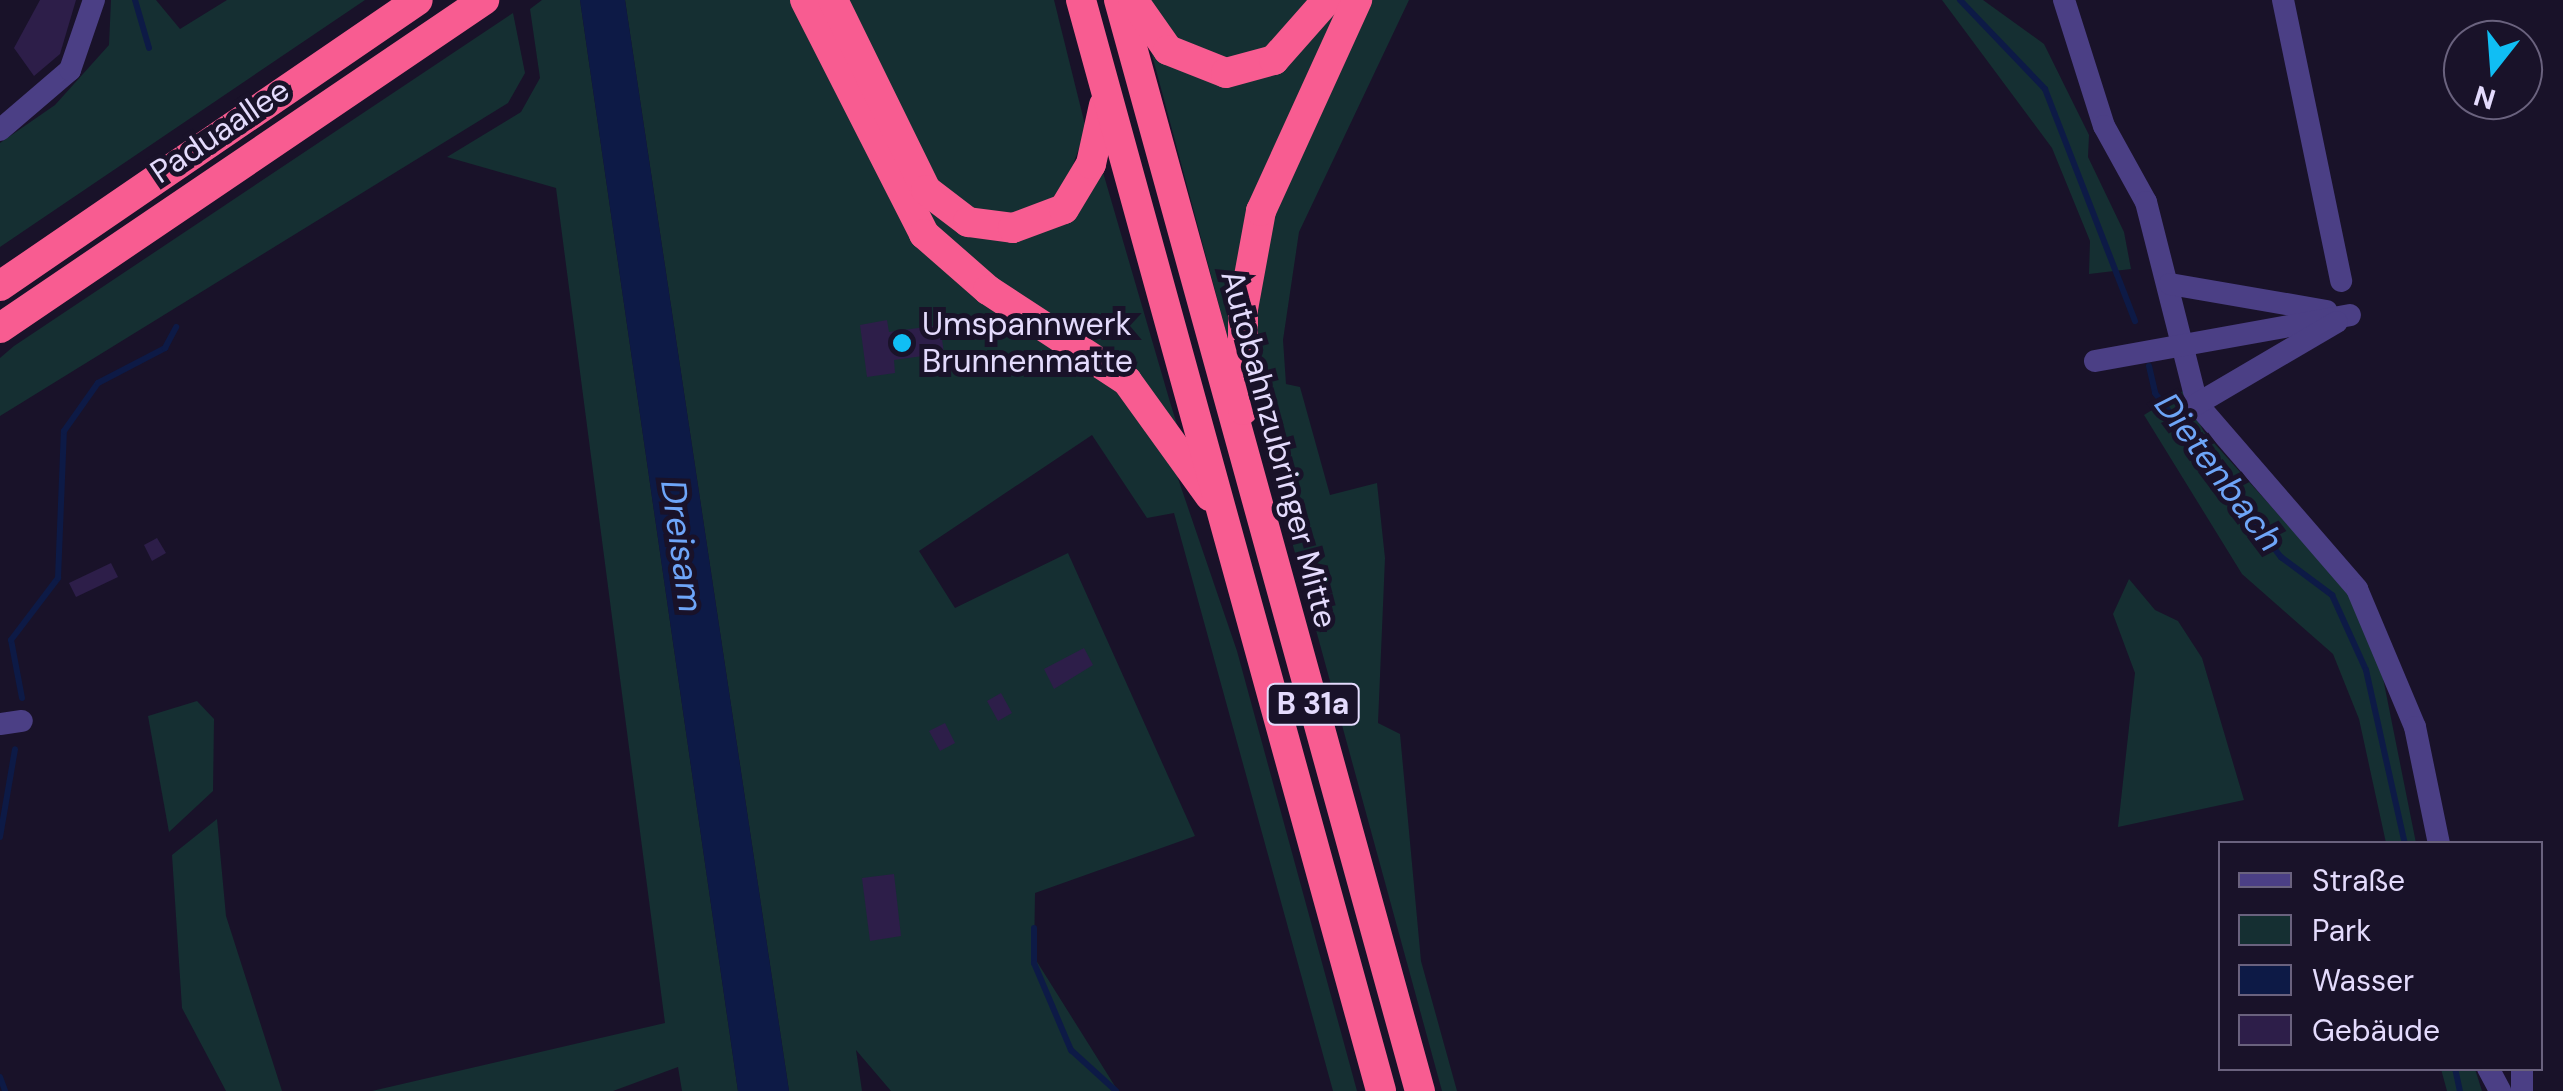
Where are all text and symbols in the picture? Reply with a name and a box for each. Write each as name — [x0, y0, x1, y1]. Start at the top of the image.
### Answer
north arrow — [2443, 20, 2543, 120]
street label: Paduaallee — [143, 71, 297, 191]
text: N — [2470, 77, 2500, 118]
street label: Autobahnzubringer Mitte — [1213, 266, 1345, 632]
place label: Umspannwerk Brunnenmatte — [922, 306, 1133, 381]
marker: Umspannwerk Brunnenmatte — [891, 332, 913, 354]
water label: Dietenbach — [2146, 385, 2292, 559]
water label: Dreisam — [652, 477, 712, 615]
road number: B 31a — [1266, 679, 1360, 729]
legend — [2218, 841, 2543, 1071]
text: Straße — [2312, 861, 2405, 900]
text: Park — [2312, 911, 2371, 950]
text: Wasser — [2312, 961, 2414, 1000]
text: Gebäude — [2312, 1011, 2440, 1050]

